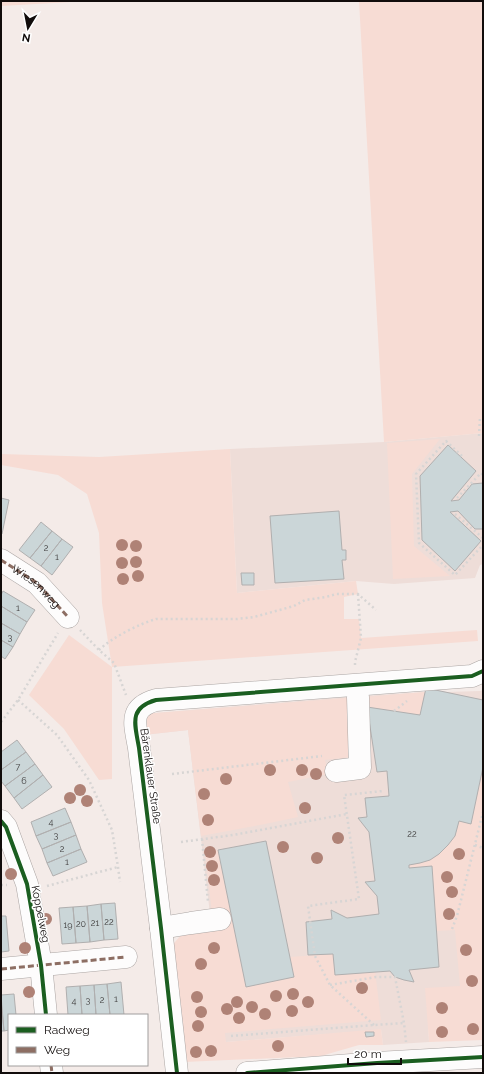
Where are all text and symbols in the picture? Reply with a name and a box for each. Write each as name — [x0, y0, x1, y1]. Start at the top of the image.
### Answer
north arrow — [8, 8, 48, 48]
text: N — [21, 30, 32, 44]
house number: 2 — [44, 543, 49, 553]
house number: 1 — [55, 552, 59, 562]
street label: Wiesenweg — [9, 562, 63, 611]
house number: 1 — [16, 603, 20, 613]
house number: 3 — [8, 632, 13, 642]
street label: Bärenklauer Straße — [137, 727, 164, 825]
house number: 7 — [16, 762, 21, 772]
house number: 6 — [21, 776, 27, 786]
house number: 4 — [49, 817, 54, 827]
house number: 22 — [407, 829, 417, 839]
house number: 3 — [54, 830, 59, 840]
house number: 2 — [60, 844, 65, 854]
house number: 1 — [65, 857, 69, 867]
street label: Koppelweg — [29, 884, 52, 944]
house number: 22 — [104, 917, 114, 927]
house number: 21 — [91, 918, 99, 928]
house number: 20 — [76, 919, 87, 929]
house number: 19 — [63, 920, 73, 930]
house number: 1 — [114, 994, 118, 1004]
house number: 3 — [86, 995, 91, 1005]
house number: 2 — [100, 995, 105, 1005]
house number: 4 — [72, 996, 77, 1006]
legend — [8, 1014, 148, 1066]
text: Radweg — [44, 1023, 90, 1037]
scale bar — [348, 1040, 401, 1066]
text: Weg — [44, 1043, 70, 1057]
text: 20 m — [354, 1047, 382, 1061]

